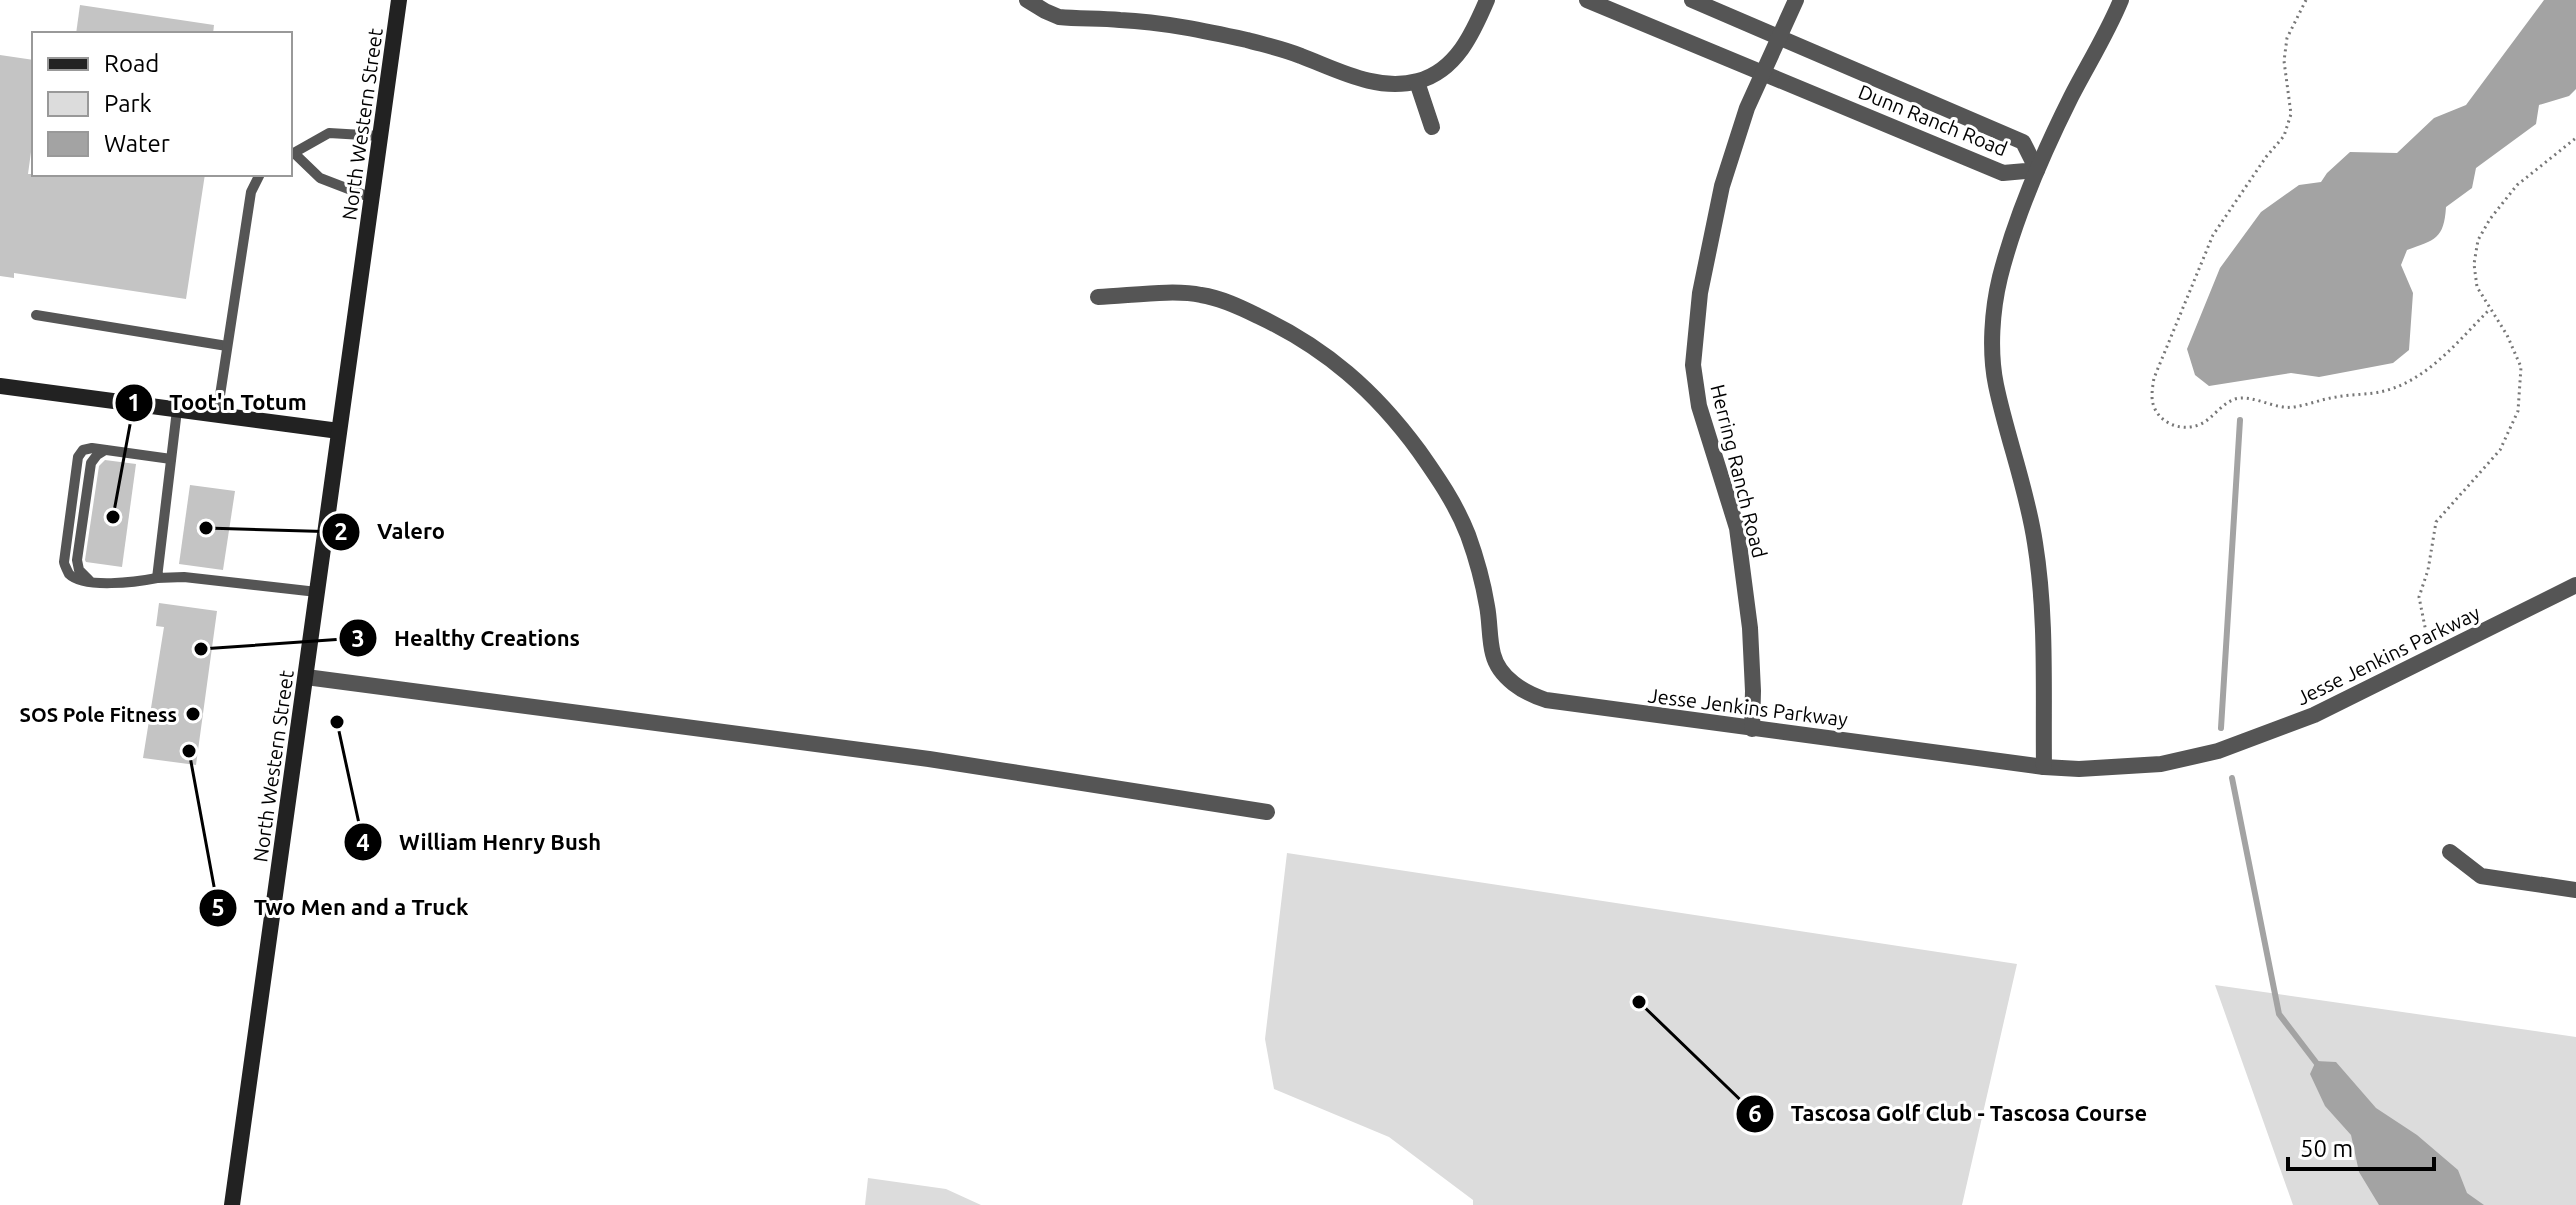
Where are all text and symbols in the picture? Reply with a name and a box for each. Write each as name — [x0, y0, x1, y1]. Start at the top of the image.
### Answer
street label: North Western Street — [337, 26, 387, 221]
legend — [32, 32, 292, 176]
text: Road — [104, 50, 159, 77]
street label: Dunn Ranch Road — [1855, 80, 2011, 160]
text: Park — [104, 90, 152, 117]
text: Water — [104, 130, 170, 157]
callout: Toot'n Totum — [114, 380, 323, 426]
street label: Herring Ranch Road — [1706, 382, 1772, 560]
text: 1 — [127, 389, 141, 416]
text: Toot'n Totum — [169, 389, 307, 414]
callout: Valero — [321, 509, 461, 555]
text: 2 — [334, 518, 348, 545]
text: Valero — [377, 518, 445, 543]
street label: Jesse Jenkins Parkway — [2293, 600, 2484, 709]
callout: Healthy Creations — [338, 615, 595, 661]
text: 3 — [351, 625, 365, 652]
text: Healthy Creations — [394, 625, 580, 650]
street label: North Western Street — [248, 668, 298, 863]
street label: Jesse Jenkins Parkway — [1647, 683, 1849, 731]
place label: SOS Pole Fitness — [20, 703, 177, 726]
marker: SOS Pole Fitness — [184, 705, 202, 723]
callout: William Henry Bush — [343, 819, 617, 865]
text: 4 — [356, 829, 370, 856]
text: William Henry Bush — [399, 829, 601, 854]
callout: Two Men and a Truck — [198, 885, 485, 931]
text: 5 — [211, 894, 225, 921]
text: Two Men and a Truck — [254, 894, 469, 919]
callout: Tascosa Golf Club - Tascosa Course — [1735, 1091, 2163, 1137]
text: 6 — [1748, 1100, 1762, 1127]
text: Tascosa Golf Club - Tascosa Course — [1791, 1100, 2147, 1125]
scale bar — [2288, 1121, 2434, 1171]
text: 50 m — [2300, 1135, 2353, 1162]

